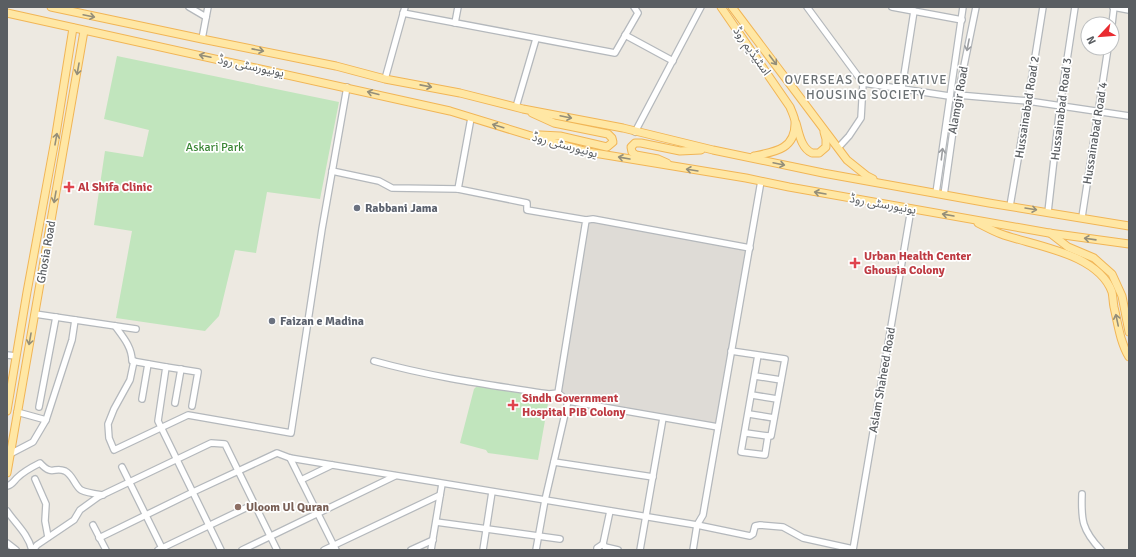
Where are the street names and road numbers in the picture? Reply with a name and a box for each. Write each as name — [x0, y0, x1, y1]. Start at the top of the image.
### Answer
street label: اسٹیڈیم روڈ — [729, 24, 774, 79]
street label: یونیورسٹی روڈ — [216, 52, 286, 81]
street label: Hussainabad Road 2 — [1012, 55, 1043, 159]
street label: Hussainabad Road 3 — [1048, 57, 1075, 161]
street label: Alamgir Road — [945, 65, 972, 135]
street label: Hussainabad Road 4 — [1080, 80, 1111, 185]
street label: یونیورسٹی روڈ — [530, 129, 600, 161]
street label: یونیورسٹی روڈ — [848, 191, 918, 218]
street label: Ghosia Road — [34, 220, 59, 285]
street label: Aslam Shaheed Road — [866, 326, 899, 434]

